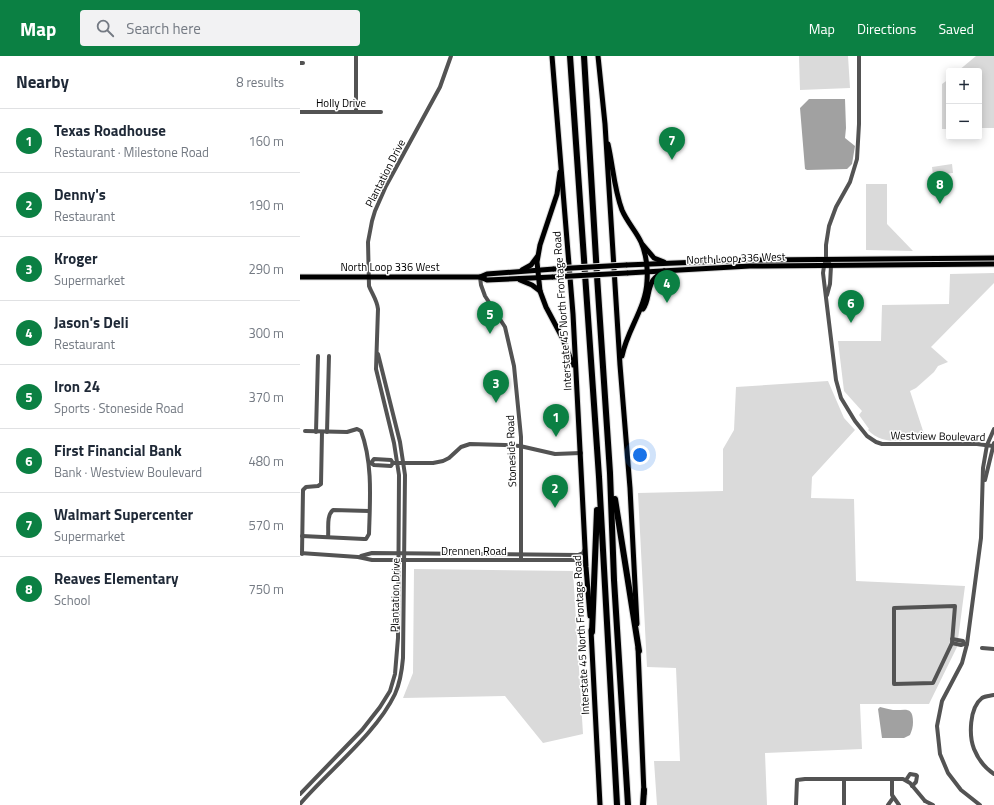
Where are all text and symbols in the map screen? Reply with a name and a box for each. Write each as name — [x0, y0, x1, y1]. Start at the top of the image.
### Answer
search box — [80, 10, 360, 46]
text: Map — [20, 14, 56, 43]
icon: search — [94, 17, 116, 39]
text: Search here — [126, 17, 201, 40]
text: Map — [809, 18, 835, 39]
text: Directions — [857, 18, 916, 39]
text: Saved — [938, 18, 974, 39]
map controls — [946, 68, 982, 140]
button: + — [946, 68, 982, 104]
text: Nearby — [16, 69, 69, 95]
text: 8 results — [236, 72, 284, 92]
street label: Holly Drive — [316, 95, 366, 111]
button: − — [946, 104, 982, 140]
text: Texas Roadhouse — [54, 119, 166, 142]
pin: 7 — [659, 127, 685, 160]
text: 1 — [25, 131, 33, 151]
text: 160 m — [248, 131, 284, 151]
street label: Plantation Drive — [361, 136, 409, 210]
text: Restaurant · Milestone Road — [54, 142, 209, 162]
pin: 8 — [927, 171, 953, 204]
text: Denny's — [54, 183, 106, 206]
text: 2 — [25, 195, 33, 215]
text: 190 m — [248, 195, 284, 215]
text: Restaurant — [54, 206, 115, 226]
street label: Interstate 45 North Frontage Road — [548, 231, 576, 391]
text: Kroger — [54, 247, 98, 270]
street label: North Loop 336 West — [686, 248, 786, 268]
text: 3 — [25, 259, 33, 279]
text: 290 m — [248, 259, 284, 279]
street label: North Loop 336 West — [340, 259, 440, 275]
text: Supermarket — [54, 270, 125, 290]
pin: 4 — [654, 270, 680, 303]
pin: 6 — [838, 290, 864, 323]
pin: 5 — [477, 301, 503, 334]
text: Jason's Deli — [54, 311, 129, 334]
text: 4 — [25, 323, 33, 343]
text: 300 m — [248, 323, 284, 343]
text: Restaurant — [54, 334, 115, 354]
pin: 3 — [483, 370, 509, 403]
text: Iron 24 — [54, 375, 100, 398]
text: 5 — [25, 387, 33, 407]
text: 370 m — [248, 387, 284, 407]
text: Sports · Stoneside Road — [54, 398, 184, 418]
pin: 1 — [543, 404, 569, 437]
street label: Stoneside Road — [502, 415, 520, 487]
street label: Westview Boulevard — [891, 427, 986, 445]
text: First Financial Bank — [54, 439, 182, 462]
your location — [630, 445, 650, 465]
text: 6 — [25, 451, 33, 471]
text: 480 m — [248, 451, 284, 471]
text: Bank · Westview Boulevard — [54, 462, 202, 482]
pin: 2 — [542, 475, 568, 508]
text: Walmart Supercenter — [54, 503, 193, 526]
text: 7 — [25, 515, 33, 535]
text: 570 m — [248, 515, 284, 535]
text: Supermarket — [54, 526, 125, 546]
street label: Drennen Road — [441, 543, 507, 559]
street label: Interstate 45 North Frontage Road — [569, 555, 593, 715]
street label: Plantation Drive — [386, 557, 404, 632]
text: Reaves Elementary — [54, 567, 179, 590]
text: 8 — [25, 579, 33, 599]
text: 750 m — [248, 579, 284, 599]
text: School — [54, 590, 90, 610]

